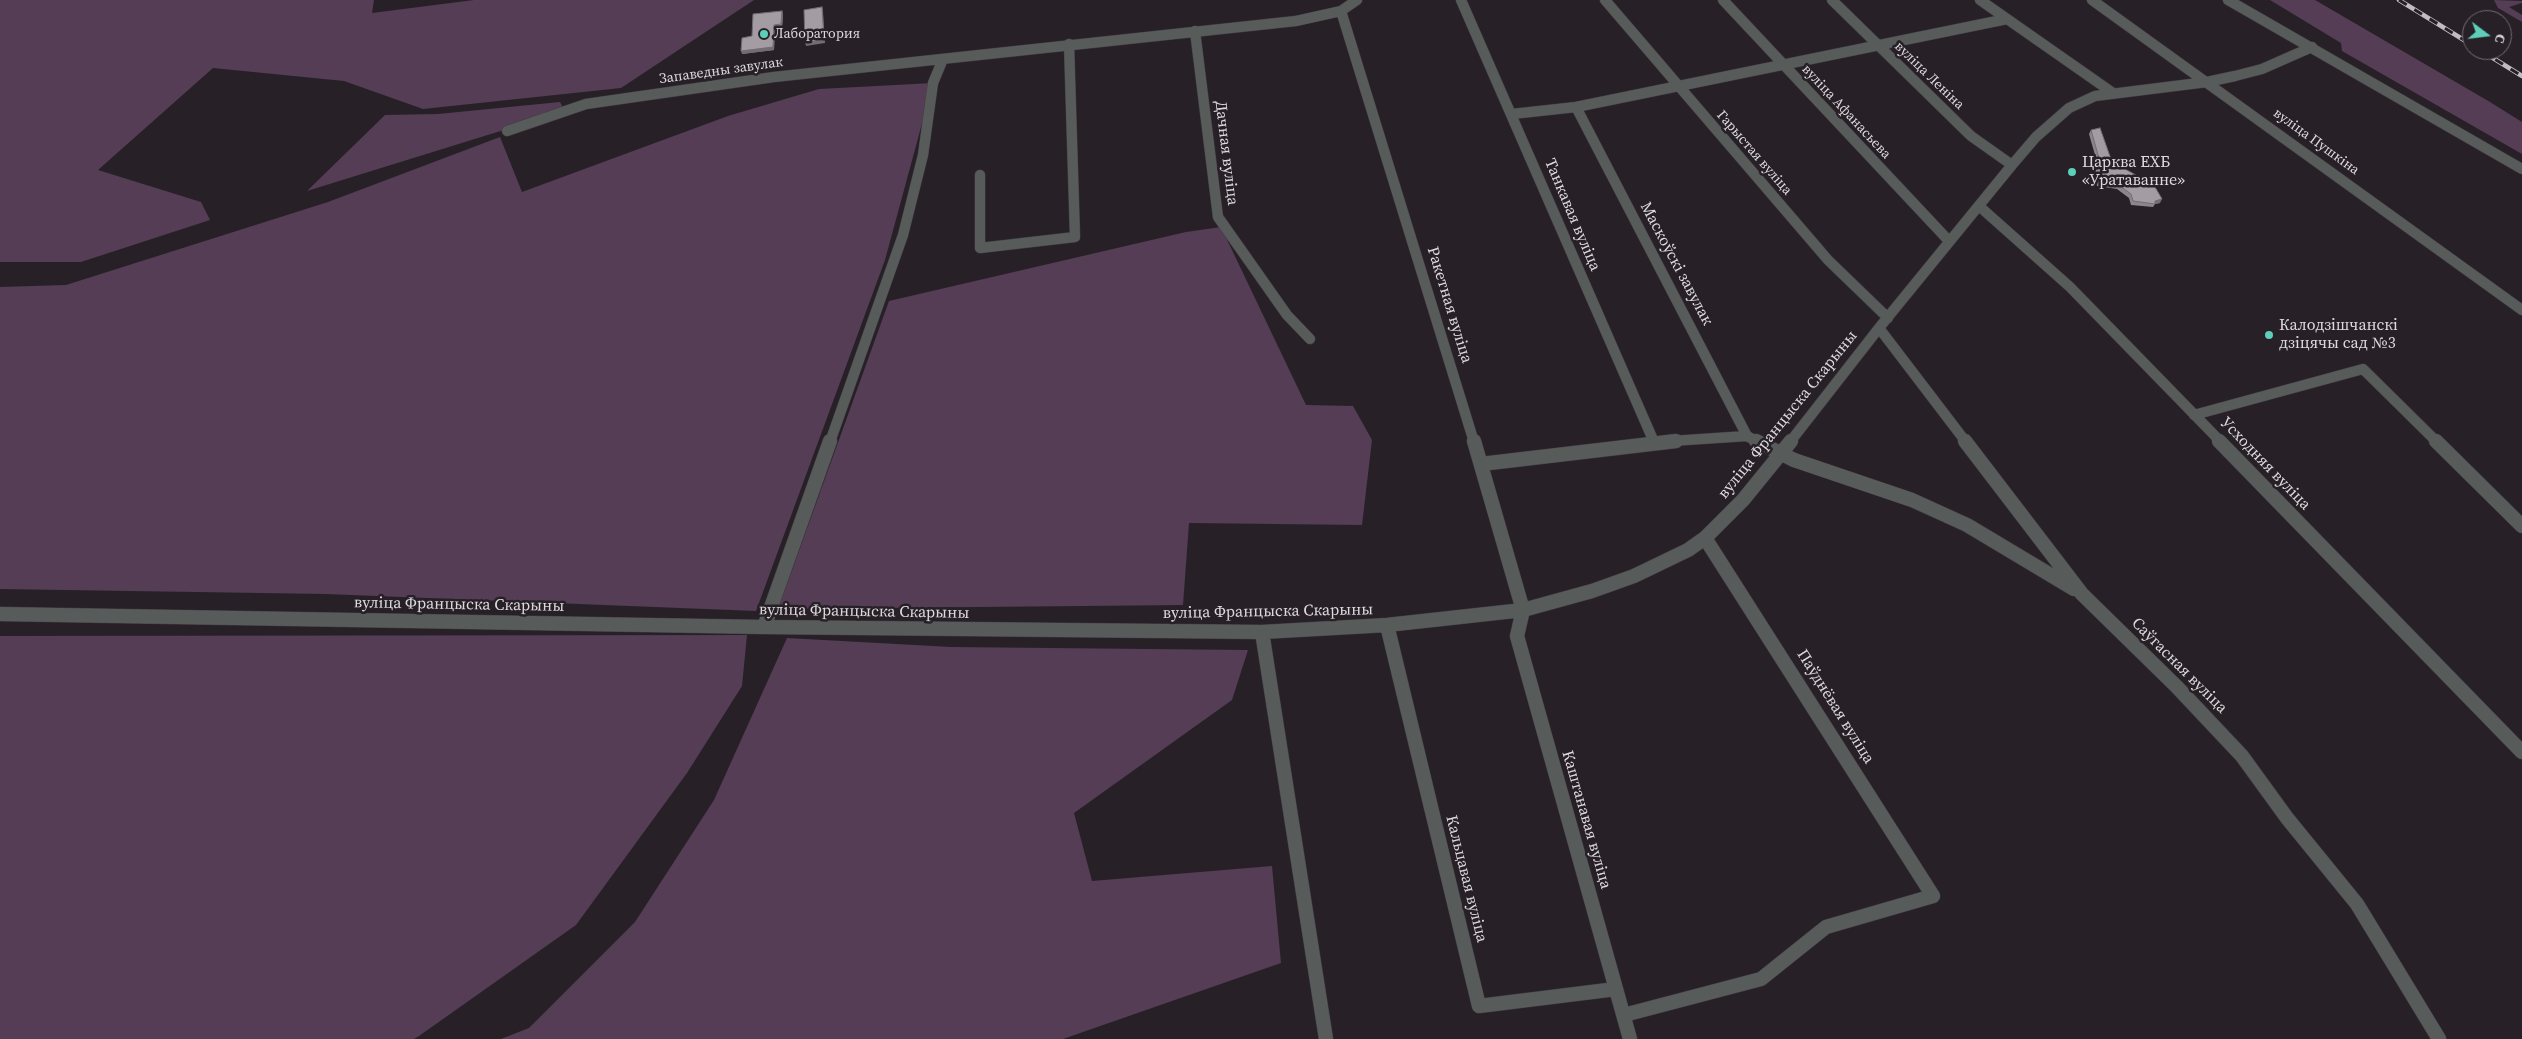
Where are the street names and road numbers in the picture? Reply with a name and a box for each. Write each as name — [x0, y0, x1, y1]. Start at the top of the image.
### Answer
street label: вуліца Леніна — [1891, 38, 1967, 114]
street label: Запаведны завулак — [658, 54, 784, 88]
street label: вуліца Афанасьева — [1798, 61, 1894, 163]
street label: Дачная вуліца — [1210, 99, 1242, 207]
street label: вуліца Пушкіна — [2270, 105, 2362, 179]
street label: Гарыстая вуліца — [1713, 107, 1795, 199]
street label: Танкавая вуліца — [1540, 156, 1604, 274]
street label: Маскоўскі завулак — [1635, 199, 1717, 329]
street label: Ракетная вуліца — [1422, 244, 1476, 366]
street label: вуліца Францыска Скарыны — [1714, 327, 1862, 503]
street label: Усходняя вуліца — [2216, 414, 2314, 514]
street label: вуліца Францыска Скарыны — [354, 594, 564, 616]
street label: вуліца Францыска Скарыны — [759, 601, 969, 623]
street label: вуліца Францыска Скарыны — [1163, 601, 1373, 623]
street label: Саўгасная вуліца — [2127, 614, 2231, 718]
street label: Паўднёвая вуліца — [1792, 646, 1878, 768]
street label: Каштанавая вуліца — [1557, 749, 1615, 891]
street label: Кальцавая вуліца — [1441, 813, 1491, 945]

